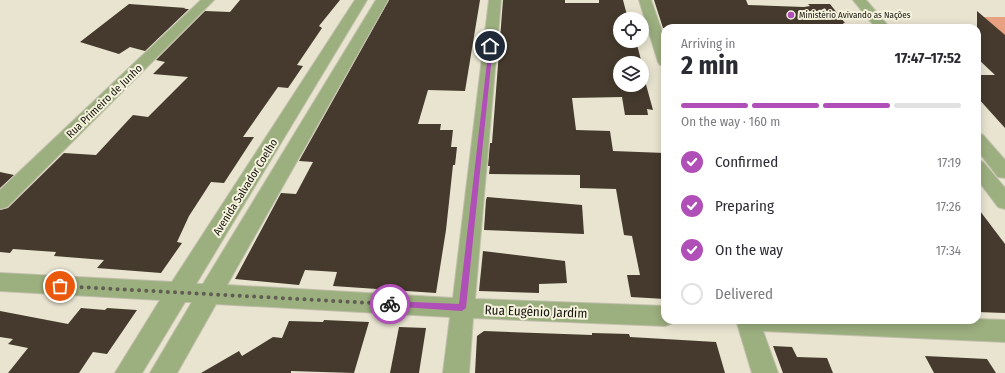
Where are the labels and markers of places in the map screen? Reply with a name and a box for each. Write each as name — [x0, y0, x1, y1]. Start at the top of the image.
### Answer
marker: Ministério Avivando as Nações — [786, 10, 796, 20]
place label: Ministério Avivando as Nações — [799, 10, 911, 20]
pin — [473, 29, 507, 63]
pin — [43, 269, 77, 303]

